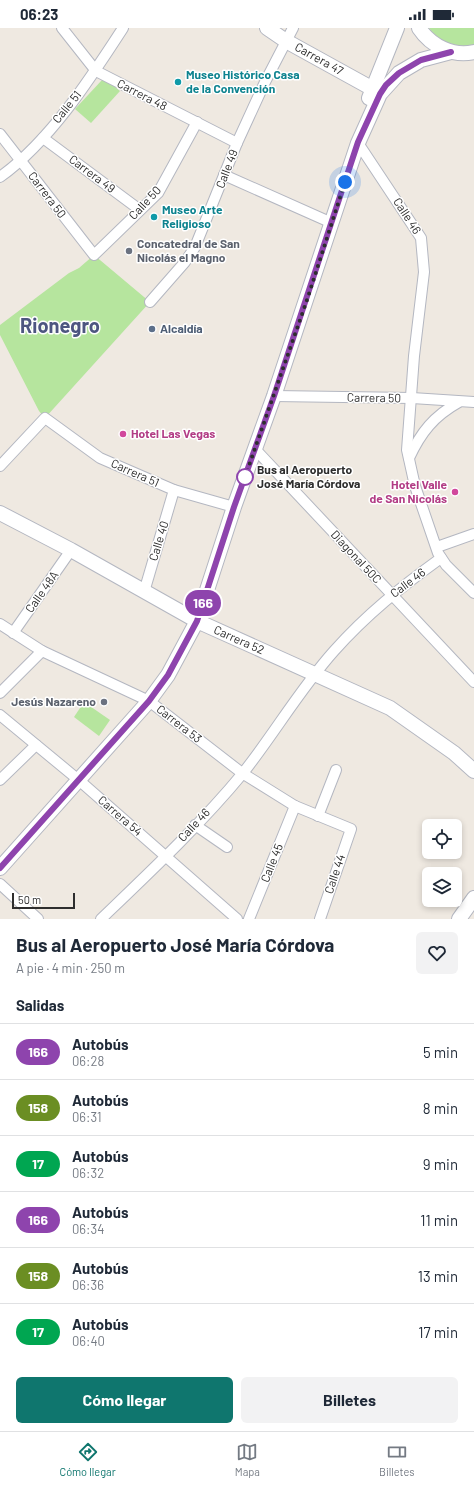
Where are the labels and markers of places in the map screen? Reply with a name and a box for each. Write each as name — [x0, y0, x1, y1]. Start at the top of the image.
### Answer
place label: Museo Histórico Casa de la Convención — [186, 67, 300, 95]
marker: Museo Histórico Casa de la Convención — [173, 77, 183, 87]
place label: Museo Arte Religioso — [162, 202, 223, 230]
marker: Museo Arte Religioso — [149, 212, 159, 222]
place label: Concatedral de San Nicolás el Magno — [137, 236, 240, 264]
marker: Concatedral de San Nicolás el Magno — [124, 246, 134, 256]
place label: Alcaldía — [160, 321, 203, 335]
marker: Alcaldía — [147, 324, 157, 334]
place label: Hotel Las Vegas — [131, 426, 215, 440]
marker: Hotel Las Vegas — [118, 429, 128, 439]
place label: Bus al Aeropuerto José María Córdova — [257, 462, 360, 490]
marker: Bus al Aeropuerto José María Córdova — [236, 468, 254, 486]
place label: Hotel Valle de San Nicolás — [370, 477, 447, 505]
marker: Hotel Valle de San Nicolás — [450, 487, 460, 497]
place label: Jesús Nazareno — [11, 694, 96, 708]
marker: Jesús Nazareno — [99, 697, 109, 707]

